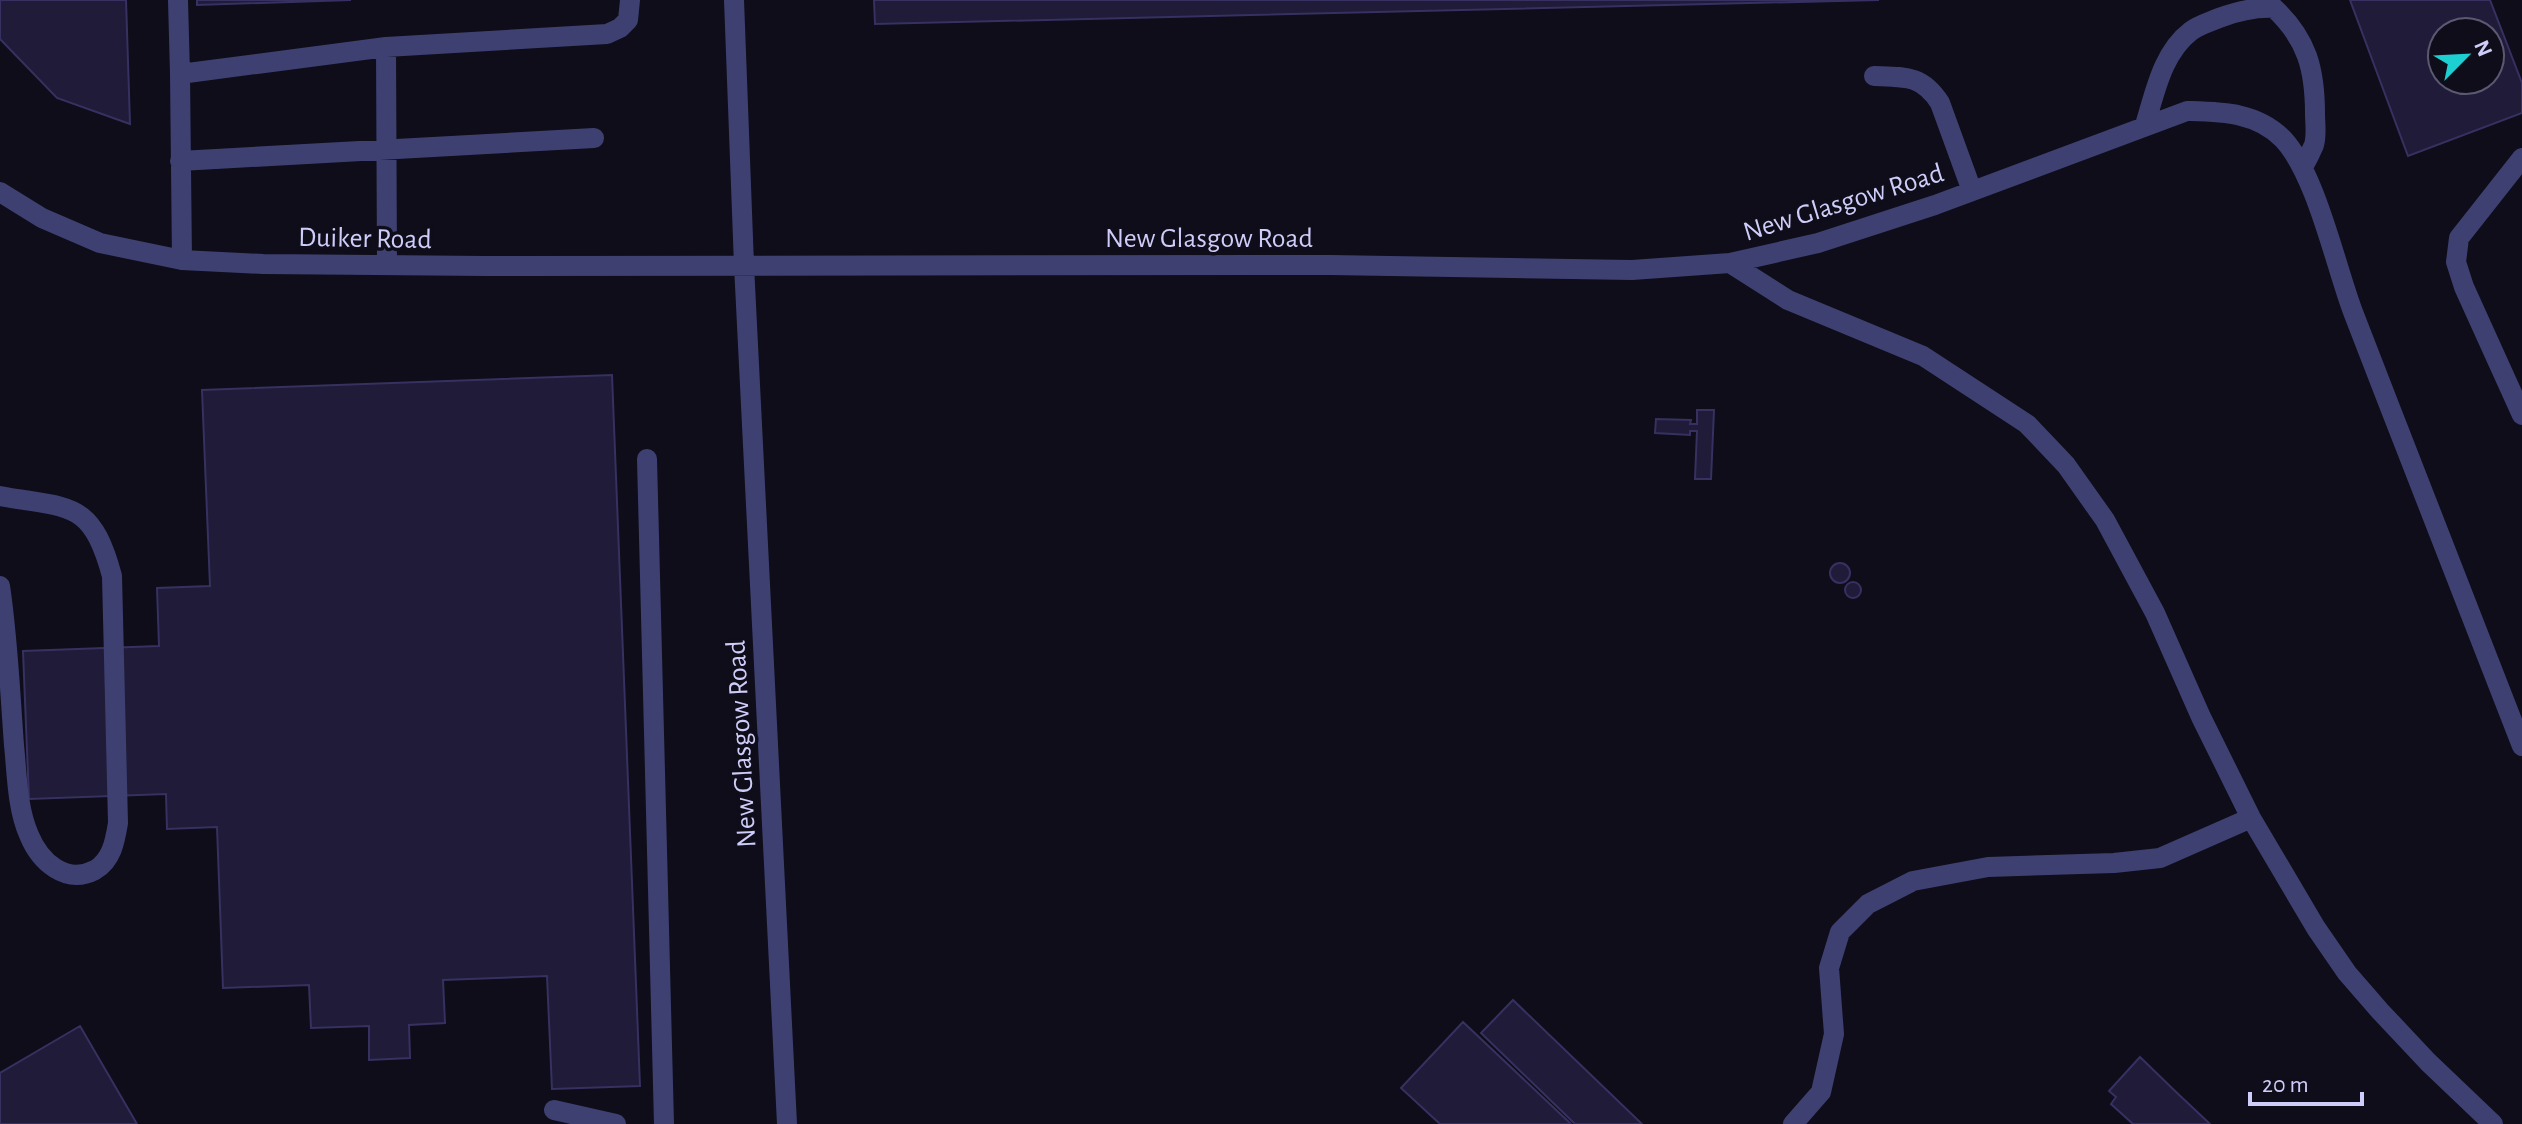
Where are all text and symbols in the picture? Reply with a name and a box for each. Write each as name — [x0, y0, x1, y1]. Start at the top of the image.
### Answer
north arrow — [2426, 16, 2506, 96]
text: N — [2470, 37, 2497, 60]
street label: New Glasgow Road — [1740, 159, 1947, 247]
street label: Duiker Road — [298, 224, 432, 254]
street label: New Glasgow Road — [1105, 225, 1313, 253]
street label: New Glasgow Road — [723, 639, 761, 848]
scale bar — [2250, 1056, 2362, 1106]
text: 20 m — [2262, 1073, 2309, 1097]

